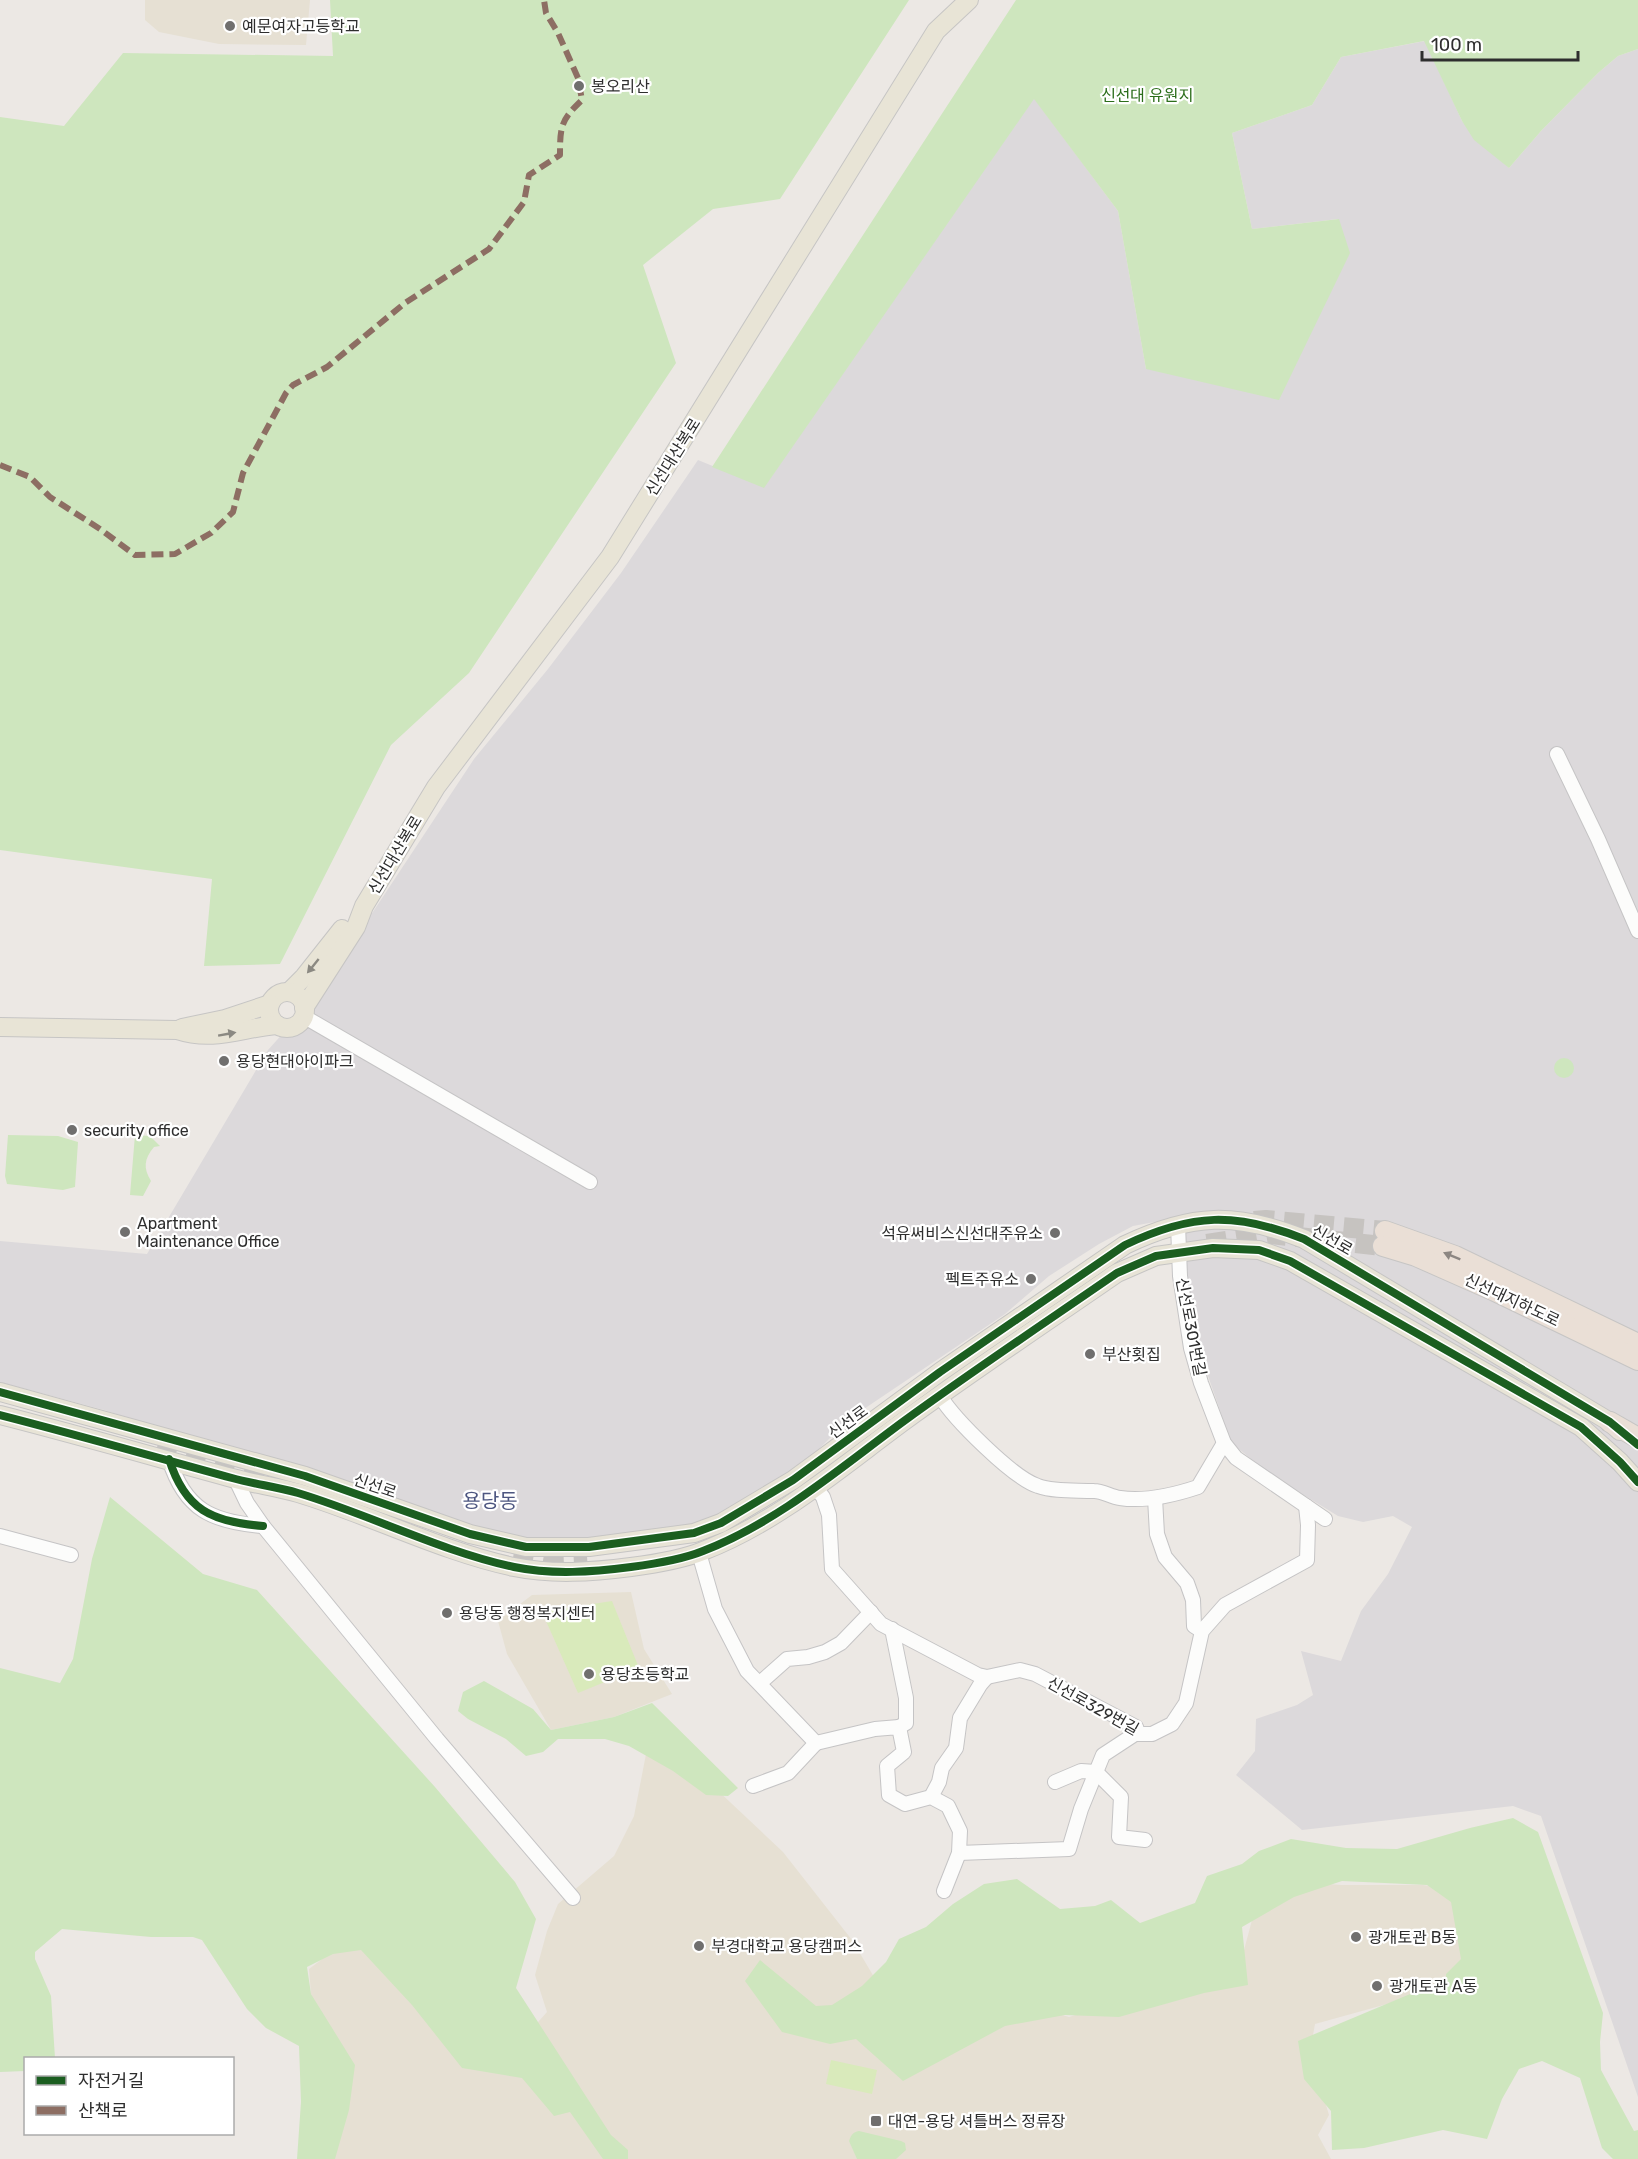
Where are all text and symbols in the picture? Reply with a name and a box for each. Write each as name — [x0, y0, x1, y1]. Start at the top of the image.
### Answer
place label: 예문여자고등학교 — [242, 17, 360, 36]
marker: 예문여자고등학교 — [223, 19, 237, 33]
scale bar — [1422, 24, 1578, 62]
text: 100 m — [1431, 34, 1482, 56]
place label: 봉오리산 — [591, 77, 650, 96]
marker: 봉오리산 — [572, 79, 586, 93]
park label: 신선대 유원지 — [1101, 86, 1193, 105]
street label: 신선대산복로 — [642, 414, 705, 499]
street label: 신선대산복로 — [364, 812, 426, 898]
one-way arrow — [308, 958, 320, 973]
one-way arrow — [218, 1029, 237, 1038]
place label: 용당현대아이파크 — [236, 1052, 354, 1071]
marker: 용당현대아이파크 — [217, 1054, 231, 1068]
place label: security office — [84, 1121, 189, 1140]
marker: security office — [65, 1123, 79, 1137]
place label: Apartment Maintenance Office — [137, 1214, 280, 1251]
street label: 신선로 — [1308, 1221, 1356, 1259]
place label: 석유써비스신선대주유소 — [881, 1224, 1043, 1243]
marker: Apartment Maintenance Office — [118, 1225, 132, 1239]
marker: 석유써비스신선대주유소 — [1048, 1226, 1062, 1240]
one-way arrow — [1443, 1251, 1461, 1260]
place label: 펙트주유소 — [945, 1270, 1019, 1289]
street label: 신선대지하도로 — [1461, 1270, 1563, 1331]
marker: 펙트주유소 — [1024, 1272, 1038, 1286]
street label: 신선로301번길 — [1172, 1276, 1210, 1378]
place label: 부산횟집 — [1102, 1345, 1161, 1364]
marker: 부산횟집 — [1083, 1347, 1097, 1361]
street label: 신선로 — [825, 1401, 872, 1443]
street label: 신선로 — [351, 1470, 399, 1502]
district label: 용당동 — [462, 1489, 518, 1513]
place label: 용당동 행정복지센터 — [459, 1604, 595, 1623]
marker: 용당동 행정복지센터 — [440, 1606, 454, 1620]
place label: 용당초등학교 — [601, 1665, 689, 1684]
marker: 용당초등학교 — [582, 1667, 596, 1681]
street label: 신선로329번길 — [1044, 1673, 1142, 1739]
place label: 광개토관 B동 — [1368, 1928, 1456, 1947]
marker: 광개토관 B동 — [1349, 1930, 1363, 1944]
place label: 부경대학교 용당캠퍼스 — [711, 1937, 862, 1956]
marker: 부경대학교 용당캠퍼스 — [692, 1939, 706, 1953]
place label: 광개토관 A동 — [1389, 1977, 1478, 1996]
marker: 광개토관 A동 — [1370, 1979, 1384, 1993]
legend — [24, 2057, 234, 2135]
text: 자전거길 — [78, 2070, 144, 2092]
text: 산책로 — [78, 2100, 128, 2122]
place label: 대연-용당 셔틀버스 정류장 — [888, 2112, 1066, 2131]
marker: 대연-용당 셔틀버스 정류장 — [869, 2114, 883, 2128]

